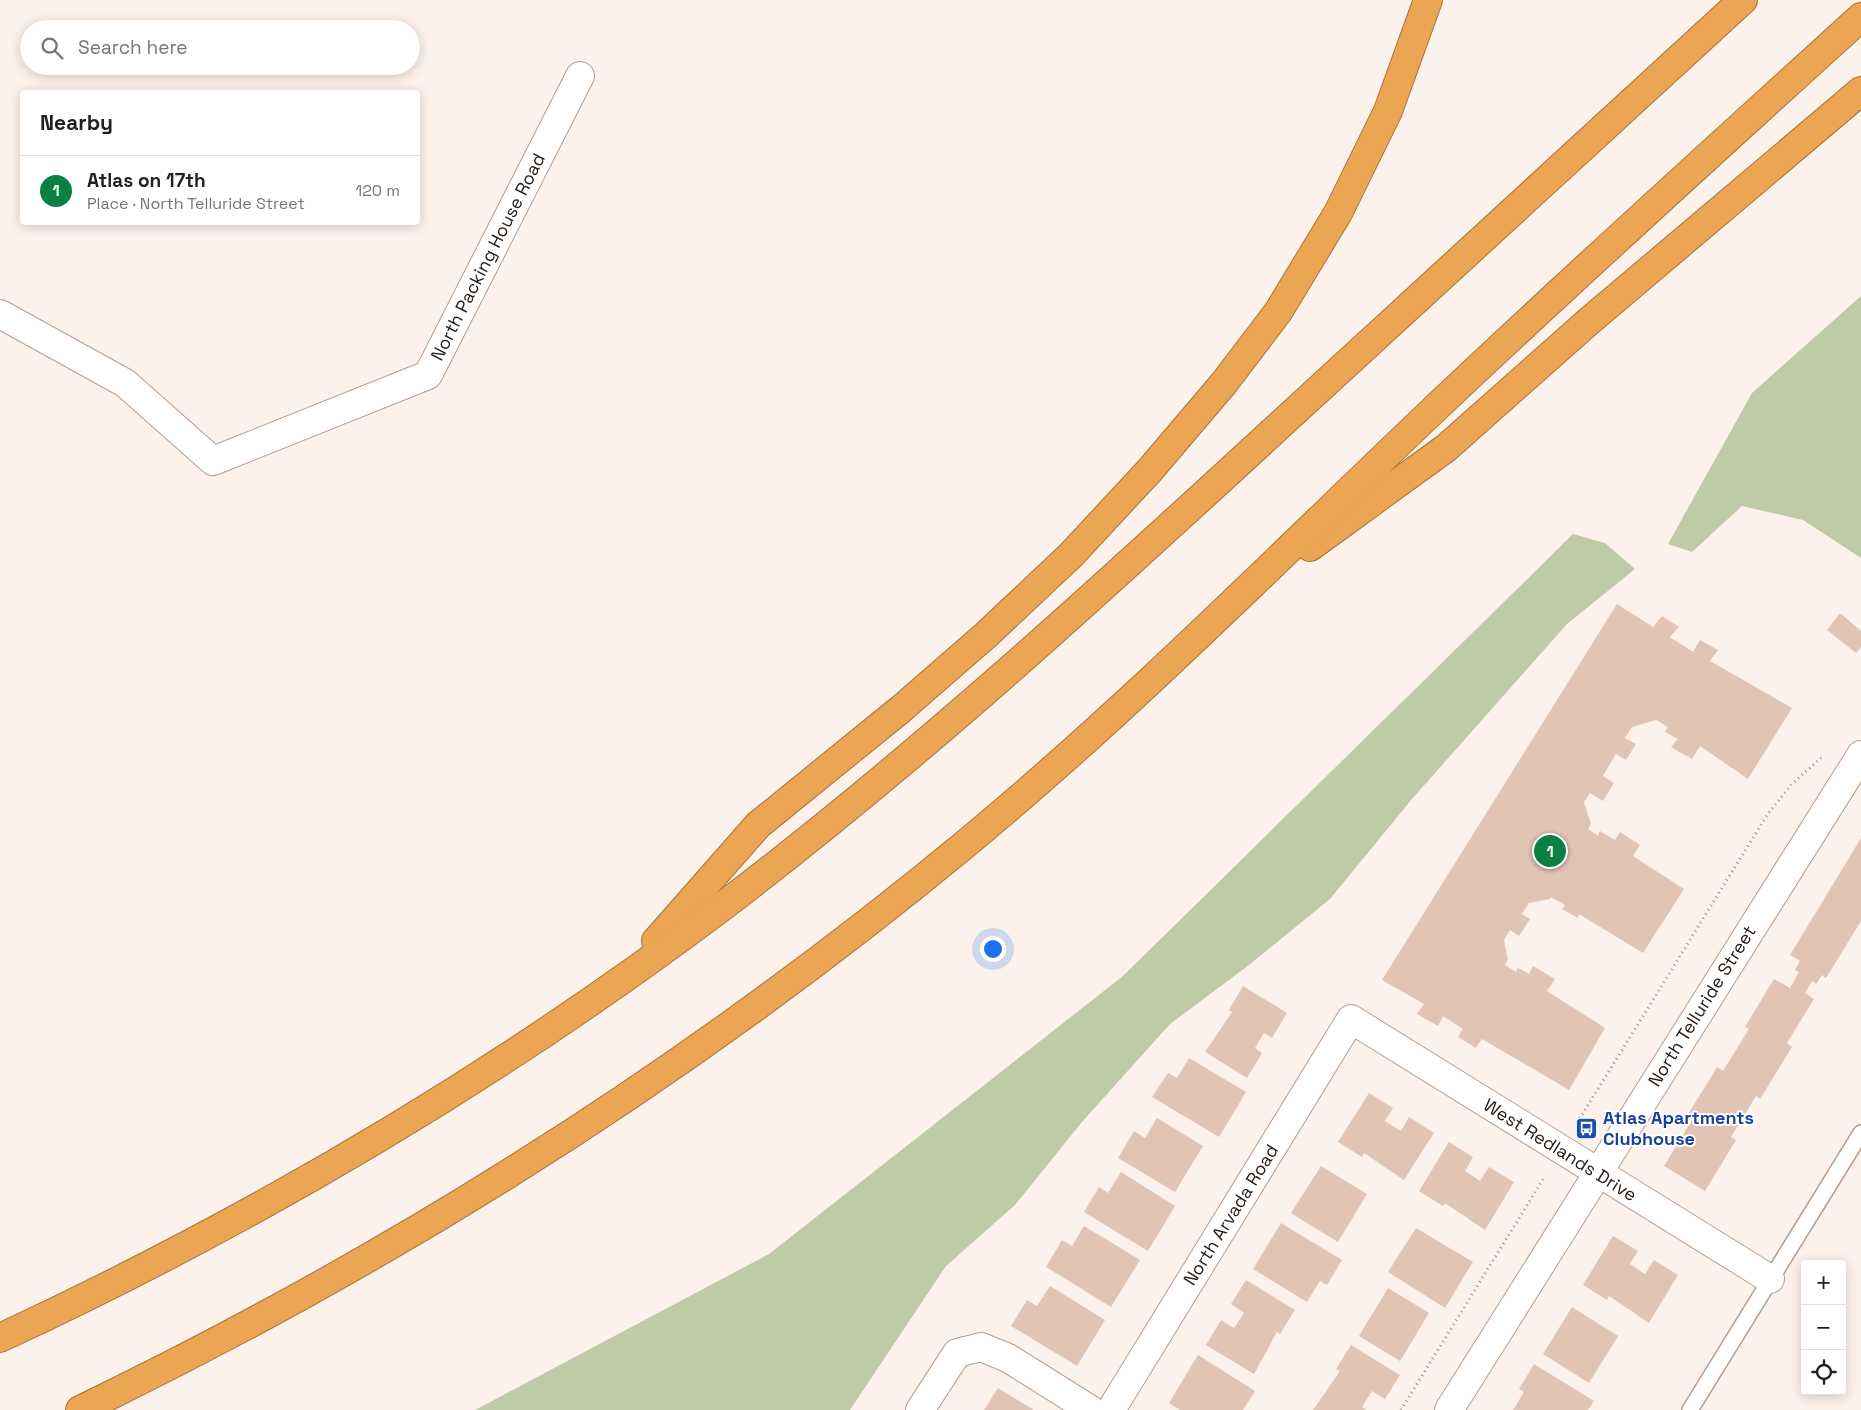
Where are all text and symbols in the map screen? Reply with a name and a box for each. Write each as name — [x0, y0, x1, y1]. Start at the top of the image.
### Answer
search box — [20, 20, 420, 75]
icon: search — [38, 34, 66, 62]
text: Search here — [78, 35, 188, 60]
text: Nearby — [40, 109, 113, 136]
street label: North Packing House Road — [425, 149, 550, 364]
text: Atlas on 17th — [87, 168, 206, 193]
text: 1 — [52, 180, 60, 201]
text: 120 m — [356, 180, 400, 201]
text: Place · North Telluride Street — [87, 193, 305, 214]
pin: 1 — [1534, 832, 1566, 870]
street label: North Telluride Street — [1643, 921, 1761, 1091]
your location — [980, 936, 1006, 962]
street label: West Redlands Drive — [1479, 1093, 1641, 1206]
place label: Atlas Apartments Clubhouse — [1603, 1106, 1754, 1150]
bus stop icon: Atlas Apartments Clubhouse — [1575, 1116, 1599, 1140]
street label: North Arvada Road — [1178, 1140, 1283, 1290]
map controls — [1801, 1260, 1846, 1395]
button: + — [1801, 1260, 1846, 1305]
button: − — [1801, 1305, 1846, 1350]
button: locate — [1801, 1350, 1846, 1395]

